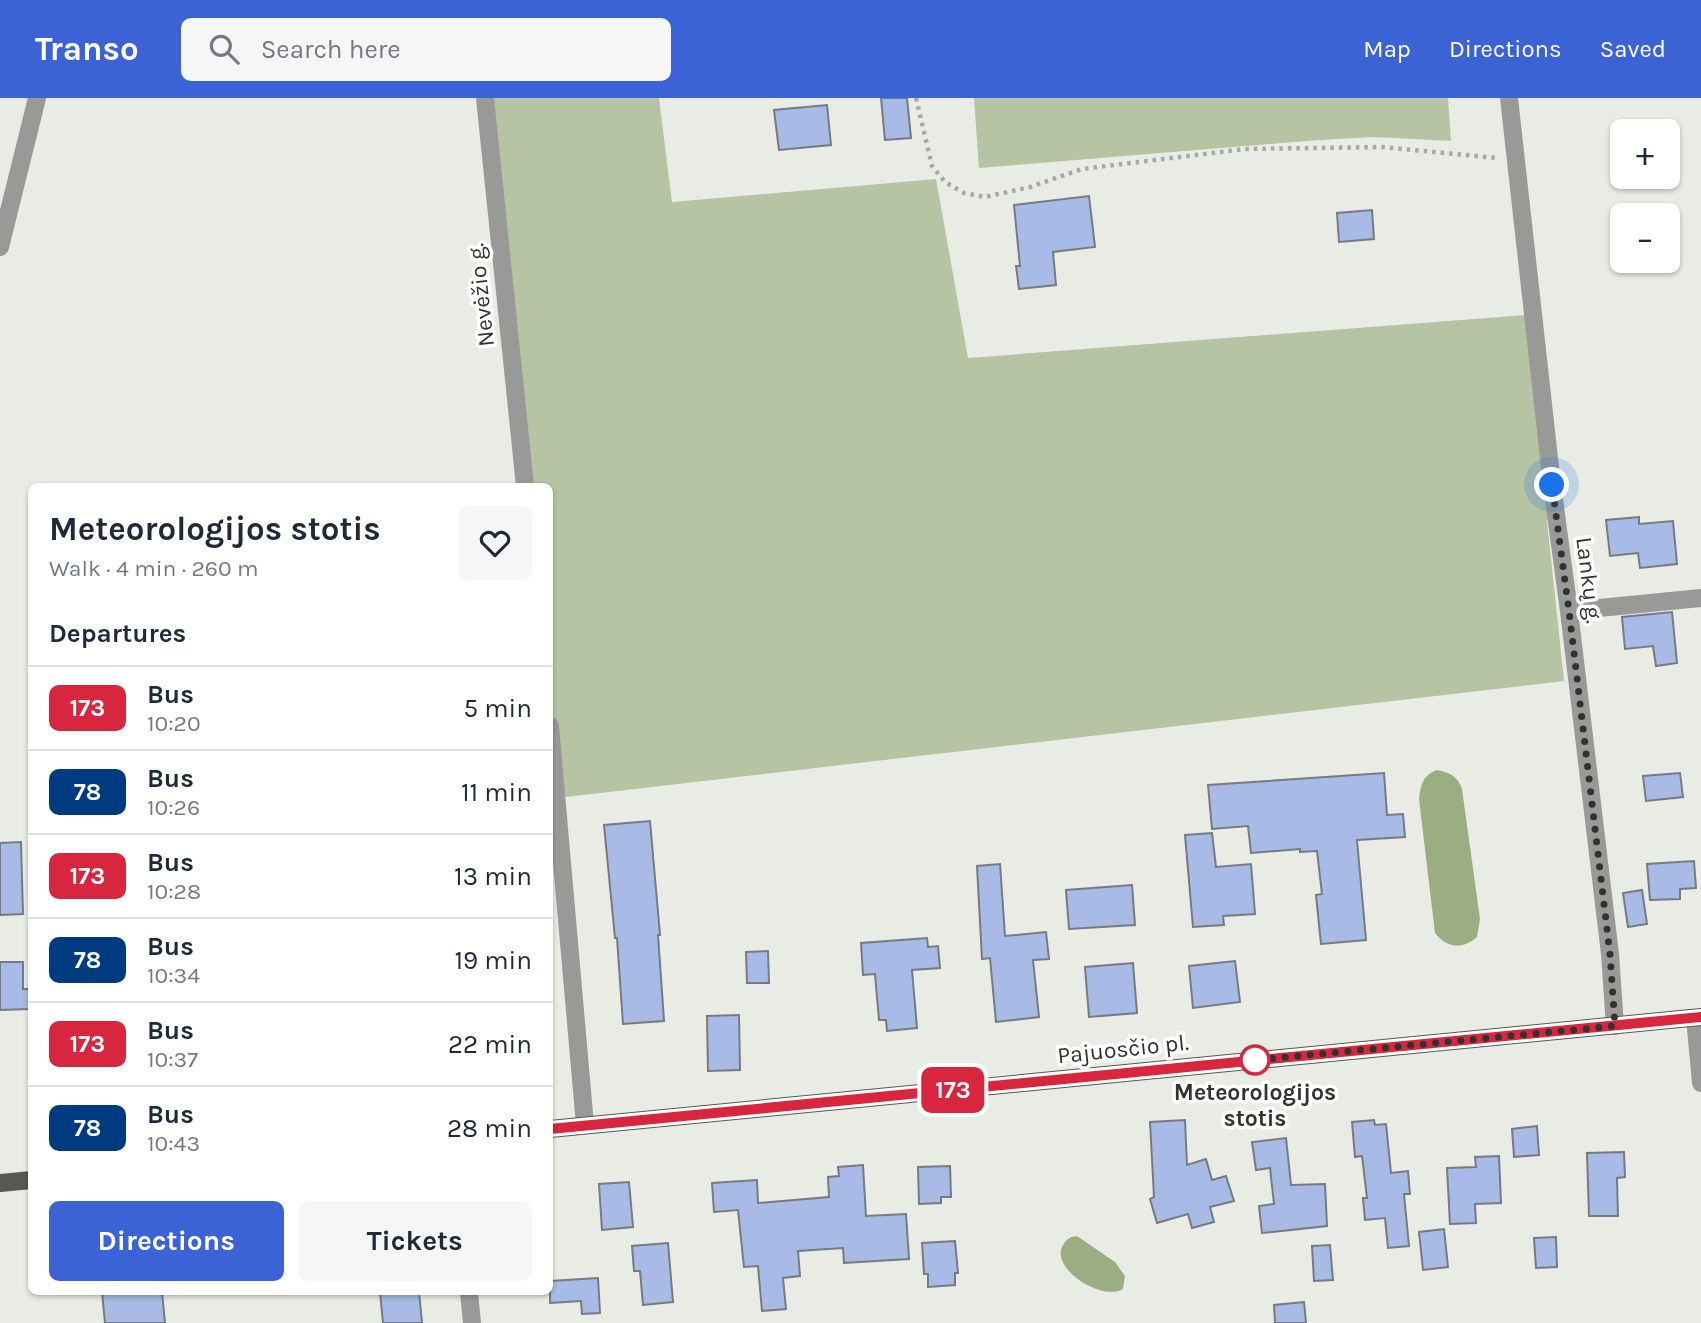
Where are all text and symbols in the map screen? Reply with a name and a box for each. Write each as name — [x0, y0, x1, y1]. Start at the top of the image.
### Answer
search box — [181, 18, 671, 81]
text: Transo — [35, 30, 139, 68]
icon: search — [205, 30, 243, 68]
text: Search here — [261, 34, 401, 65]
text: Map — [1363, 35, 1411, 63]
text: Directions — [1449, 35, 1562, 63]
text: Saved — [1600, 35, 1666, 63]
map controls — [1610, 119, 1680, 273]
button: + — [1610, 119, 1680, 189]
button: − — [1610, 203, 1680, 273]
street label: Nevėžio g. — [462, 242, 500, 348]
your location — [1534, 467, 1569, 502]
button: heart — [458, 506, 532, 580]
text: Meteorologijos stotis — [49, 510, 381, 548]
street label: Lankų g. — [1570, 535, 1608, 625]
text: Walk · 4 min · 260 m — [49, 555, 259, 582]
text: Departures — [49, 618, 186, 649]
text: Bus — [147, 679, 194, 710]
text: 5 min — [463, 693, 532, 724]
text: 173 — [70, 694, 105, 722]
text: 10:20 — [147, 710, 201, 737]
text: Bus — [147, 763, 194, 794]
text: 11 min — [461, 777, 532, 808]
text: 78 — [74, 778, 101, 806]
text: 10:26 — [147, 794, 200, 821]
text: Bus — [147, 847, 194, 878]
text: 13 min — [454, 861, 532, 892]
text: 173 — [70, 862, 105, 890]
text: 10:28 — [147, 878, 201, 905]
text: Bus — [147, 931, 194, 962]
text: 19 min — [454, 945, 532, 976]
text: 78 — [74, 946, 101, 974]
text: 10:34 — [147, 962, 200, 989]
text: Bus — [147, 1015, 194, 1046]
text: 22 min — [448, 1029, 532, 1060]
street label: Pajuosčio pl. — [1056, 1029, 1190, 1069]
text: 173 — [70, 1030, 105, 1058]
marker: Meteorologijos stotis — [1240, 1045, 1270, 1075]
text: 10:37 — [147, 1046, 198, 1073]
line badge: 173 — [913, 1067, 993, 1113]
text: 173 — [935, 1076, 971, 1104]
place label: Meteorologijos stotis — [1174, 1079, 1336, 1132]
text: Bus — [147, 1099, 194, 1130]
text: 28 min — [447, 1113, 532, 1144]
text: 78 — [74, 1114, 101, 1142]
text: 10:43 — [147, 1130, 200, 1157]
button: Directions — [49, 1201, 284, 1281]
button: Tickets — [298, 1201, 532, 1281]

